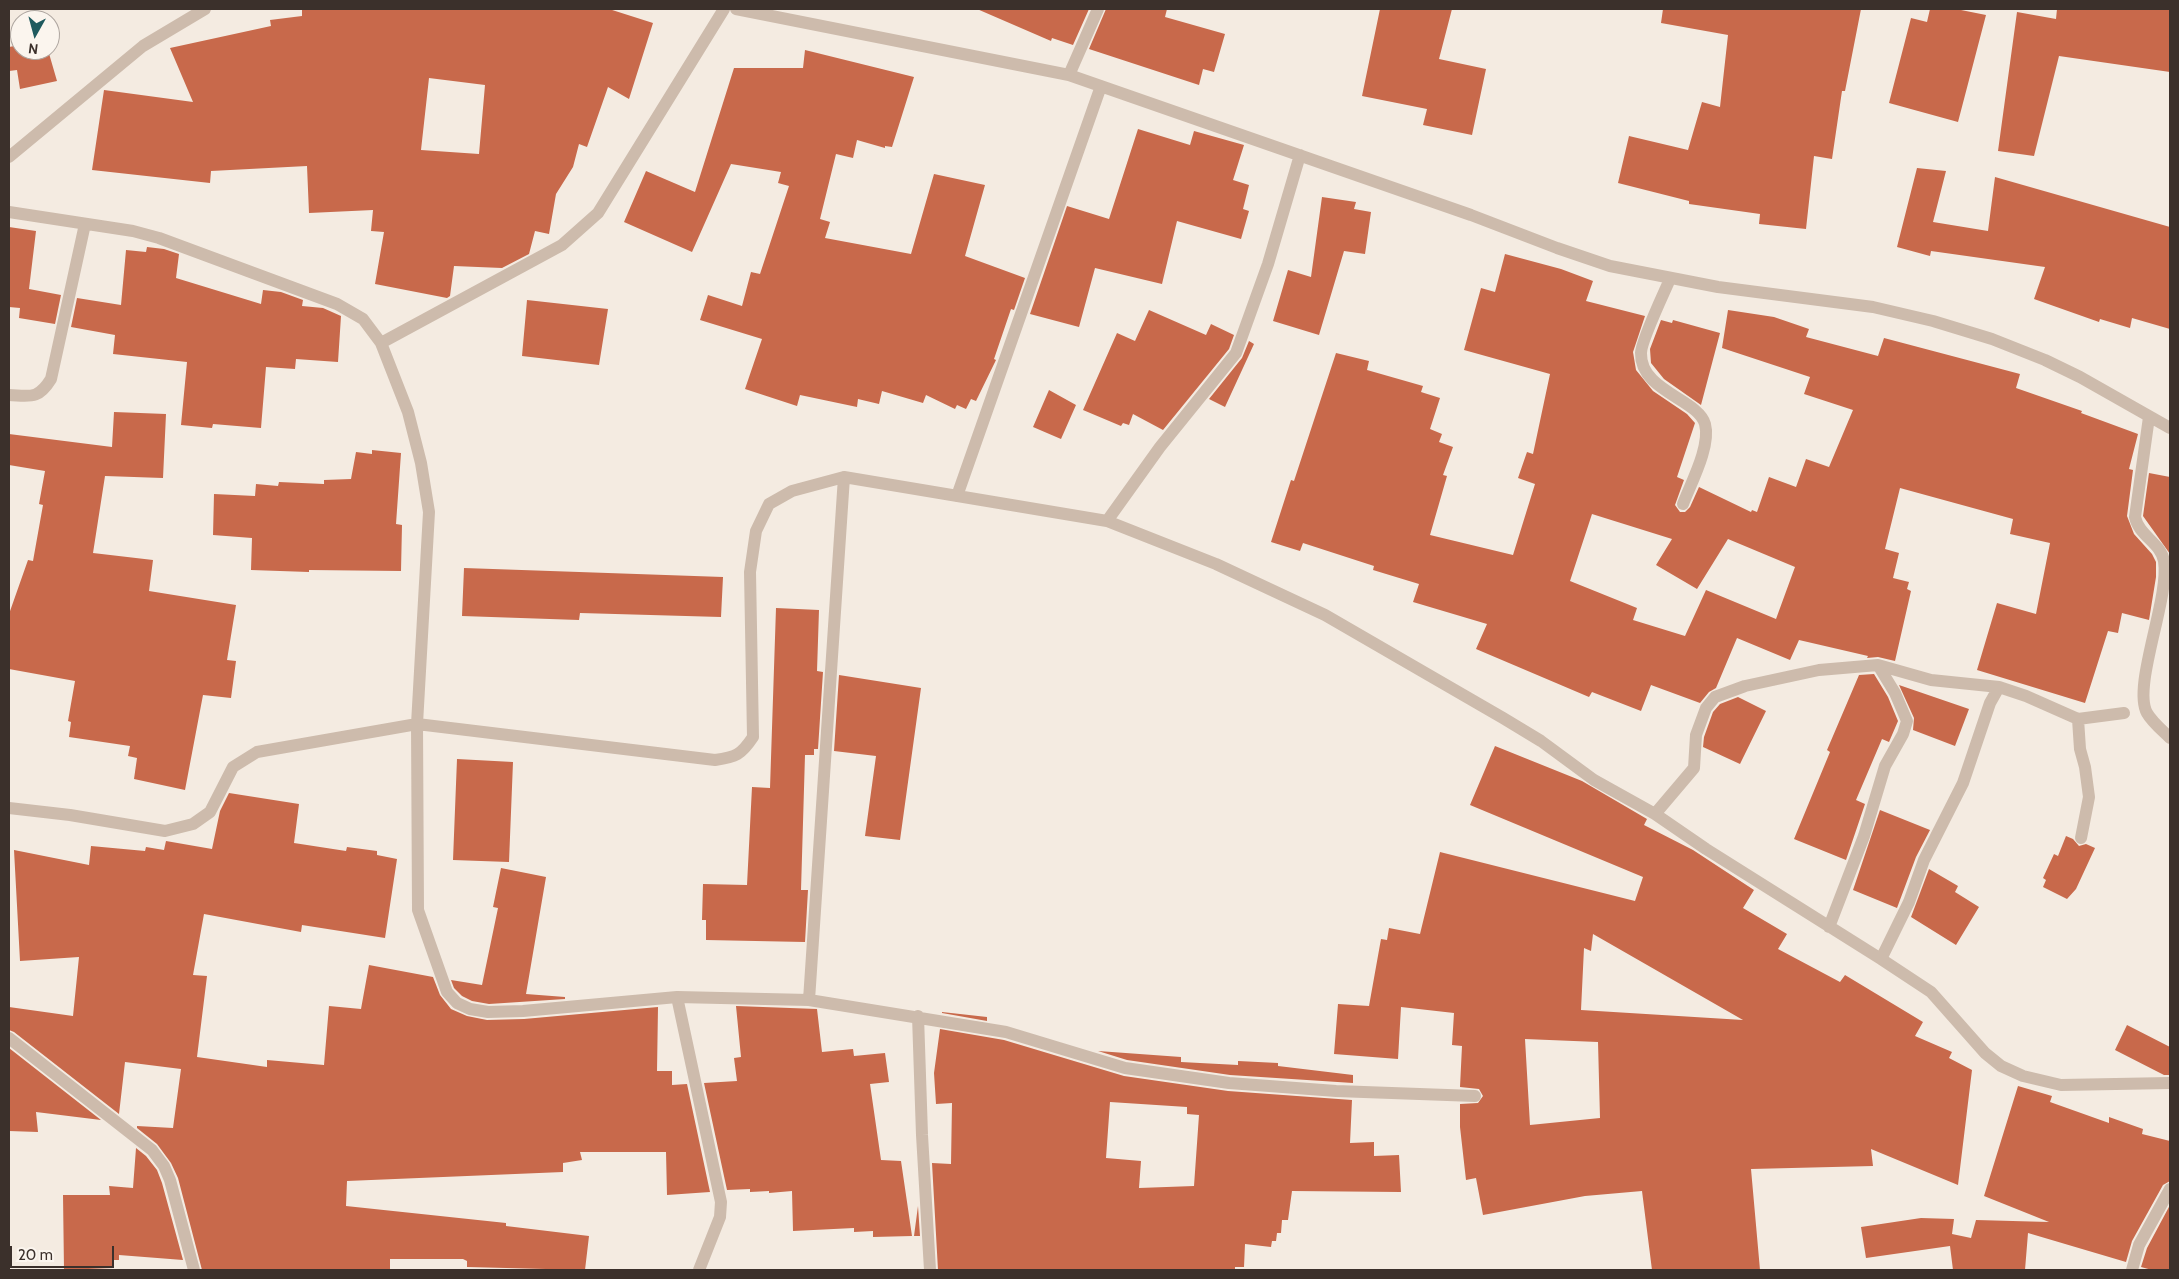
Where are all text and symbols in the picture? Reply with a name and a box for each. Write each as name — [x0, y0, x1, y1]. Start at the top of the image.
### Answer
north arrow — [10, 10, 60, 60]
text: N — [27, 39, 39, 58]
scale bar — [12, 1236, 116, 1268]
text: 20 m — [18, 1246, 53, 1264]

